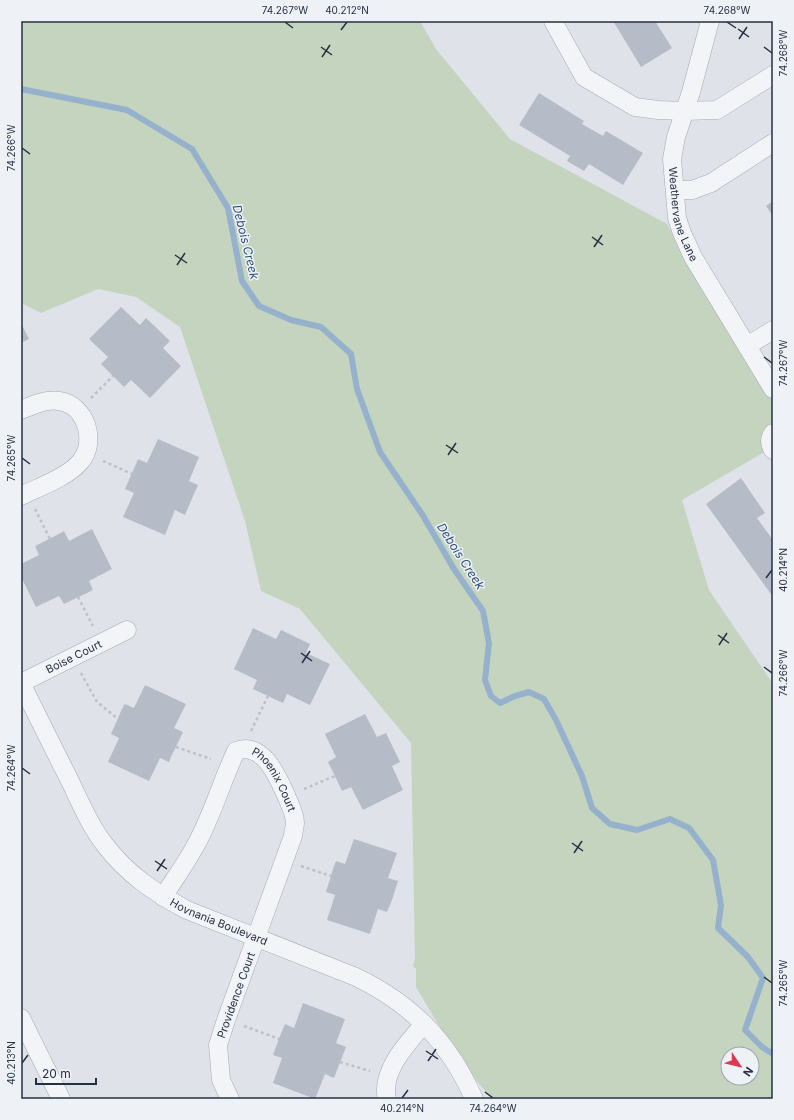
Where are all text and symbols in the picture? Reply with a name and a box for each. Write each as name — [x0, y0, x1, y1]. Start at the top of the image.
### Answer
text: 74.267°W — [262, 4, 308, 16]
text: 40.212°N — [325, 4, 369, 16]
text: 74.268°W — [704, 4, 751, 16]
text: 74.268°W — [777, 29, 789, 76]
text: 74.266°W — [5, 124, 17, 172]
street label: Weathervane Lane — [666, 166, 701, 264]
water label: Debois Creek — [230, 203, 263, 281]
text: 74.267°W — [777, 340, 789, 386]
text: 74.265°W — [5, 434, 17, 481]
water label: Debois Creek — [434, 520, 488, 592]
text: 40.214°N — [777, 548, 789, 592]
street label: Boise Court — [43, 637, 104, 676]
text: 74.266°W — [777, 649, 789, 697]
text: 74.264°W — [5, 744, 17, 792]
street label: Phoenix Court — [250, 744, 299, 814]
street label: Hovnania Boulevard — [168, 895, 269, 948]
street label: Providence Court — [214, 950, 258, 1040]
text: 74.265°W — [777, 959, 789, 1006]
text: 40.213°N — [5, 1041, 17, 1085]
north arrow — [720, 1046, 760, 1086]
scale bar — [36, 1060, 96, 1086]
text: N — [740, 1064, 756, 1079]
text: 20 m — [42, 1066, 71, 1081]
text: 40.214°N — [380, 1102, 424, 1114]
text: 74.264°W — [469, 1102, 517, 1114]

